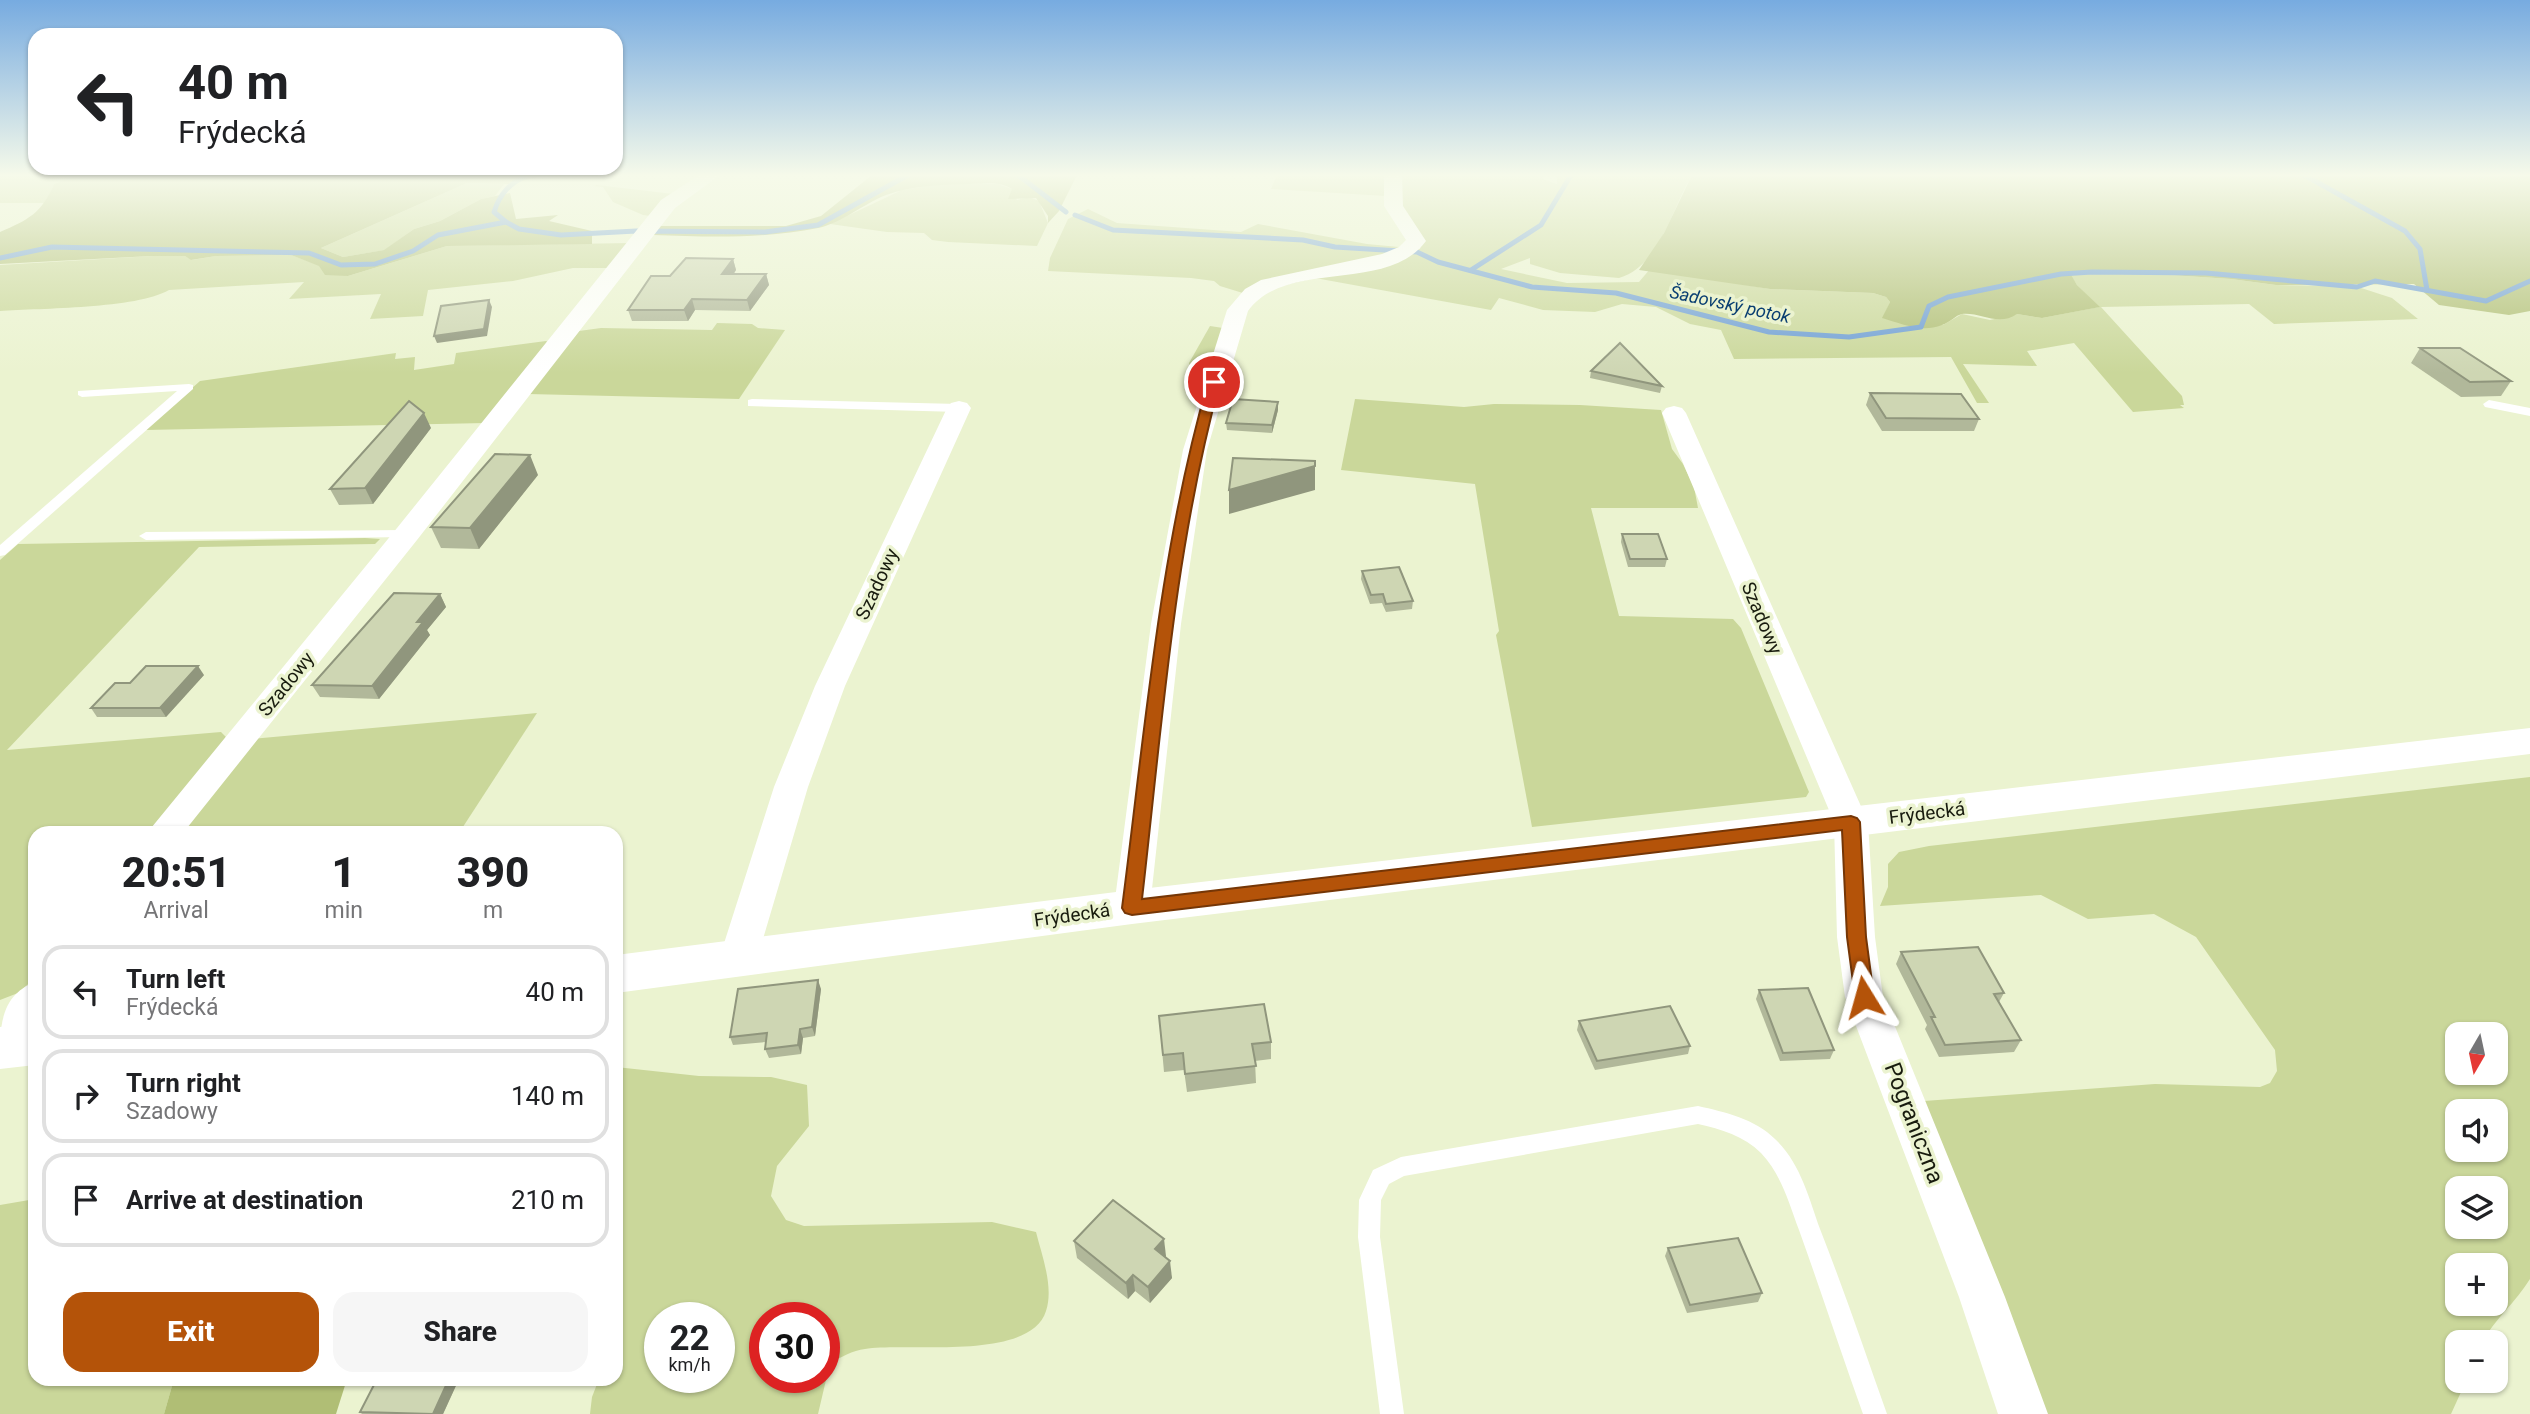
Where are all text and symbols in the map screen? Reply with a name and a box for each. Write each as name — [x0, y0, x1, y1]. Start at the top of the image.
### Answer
text: 40 m — [178, 54, 289, 111]
icon: left — [63, 56, 154, 147]
text: Frýdecká — [178, 113, 307, 151]
water label: Šadovský potok — [1668, 281, 1793, 327]
pin — [1184, 352, 1244, 412]
icon: arrive — [1195, 363, 1233, 401]
street label: Szadowy — [851, 545, 903, 623]
street label: Szadowy — [1737, 579, 1787, 657]
street label: Szadowy — [253, 647, 319, 721]
street label: Frýdecká — [1888, 797, 1966, 829]
text: 20:51 — [122, 848, 231, 897]
text: 1 — [332, 848, 356, 897]
text: 390 — [457, 848, 529, 897]
text: Arrival — [144, 897, 209, 924]
text: min — [324, 897, 363, 924]
text: m — [483, 897, 503, 924]
street label: Frýdecká — [1033, 898, 1111, 932]
position arrow — [1827, 960, 1901, 1034]
text: Turn left — [126, 964, 225, 994]
icon: left — [67, 973, 105, 1011]
text: 40 m — [526, 977, 584, 1007]
text: Frýdecká — [126, 994, 219, 1021]
north arrow — [2445, 1022, 2508, 1085]
map controls — [2445, 1022, 2508, 1393]
street label: Pograniczna — [1879, 1059, 1949, 1187]
text: Turn right — [126, 1068, 241, 1098]
icon: right — [67, 1077, 105, 1115]
text: 140 m — [511, 1081, 584, 1111]
text: Szadowy — [126, 1098, 218, 1125]
button: sound — [2445, 1099, 2508, 1162]
button: layers — [2445, 1176, 2508, 1239]
icon: arrive — [67, 1181, 105, 1219]
text: Arrive at destination — [126, 1185, 363, 1215]
text: 210 m — [511, 1185, 584, 1215]
button: + — [2445, 1253, 2508, 1316]
button: Exit — [63, 1292, 319, 1372]
button: Share — [333, 1292, 588, 1372]
speed limit sign: 30 — [749, 1302, 840, 1393]
text: 22 — [669, 1318, 710, 1359]
button: − — [2445, 1330, 2508, 1393]
text: km/h — [668, 1354, 711, 1375]

